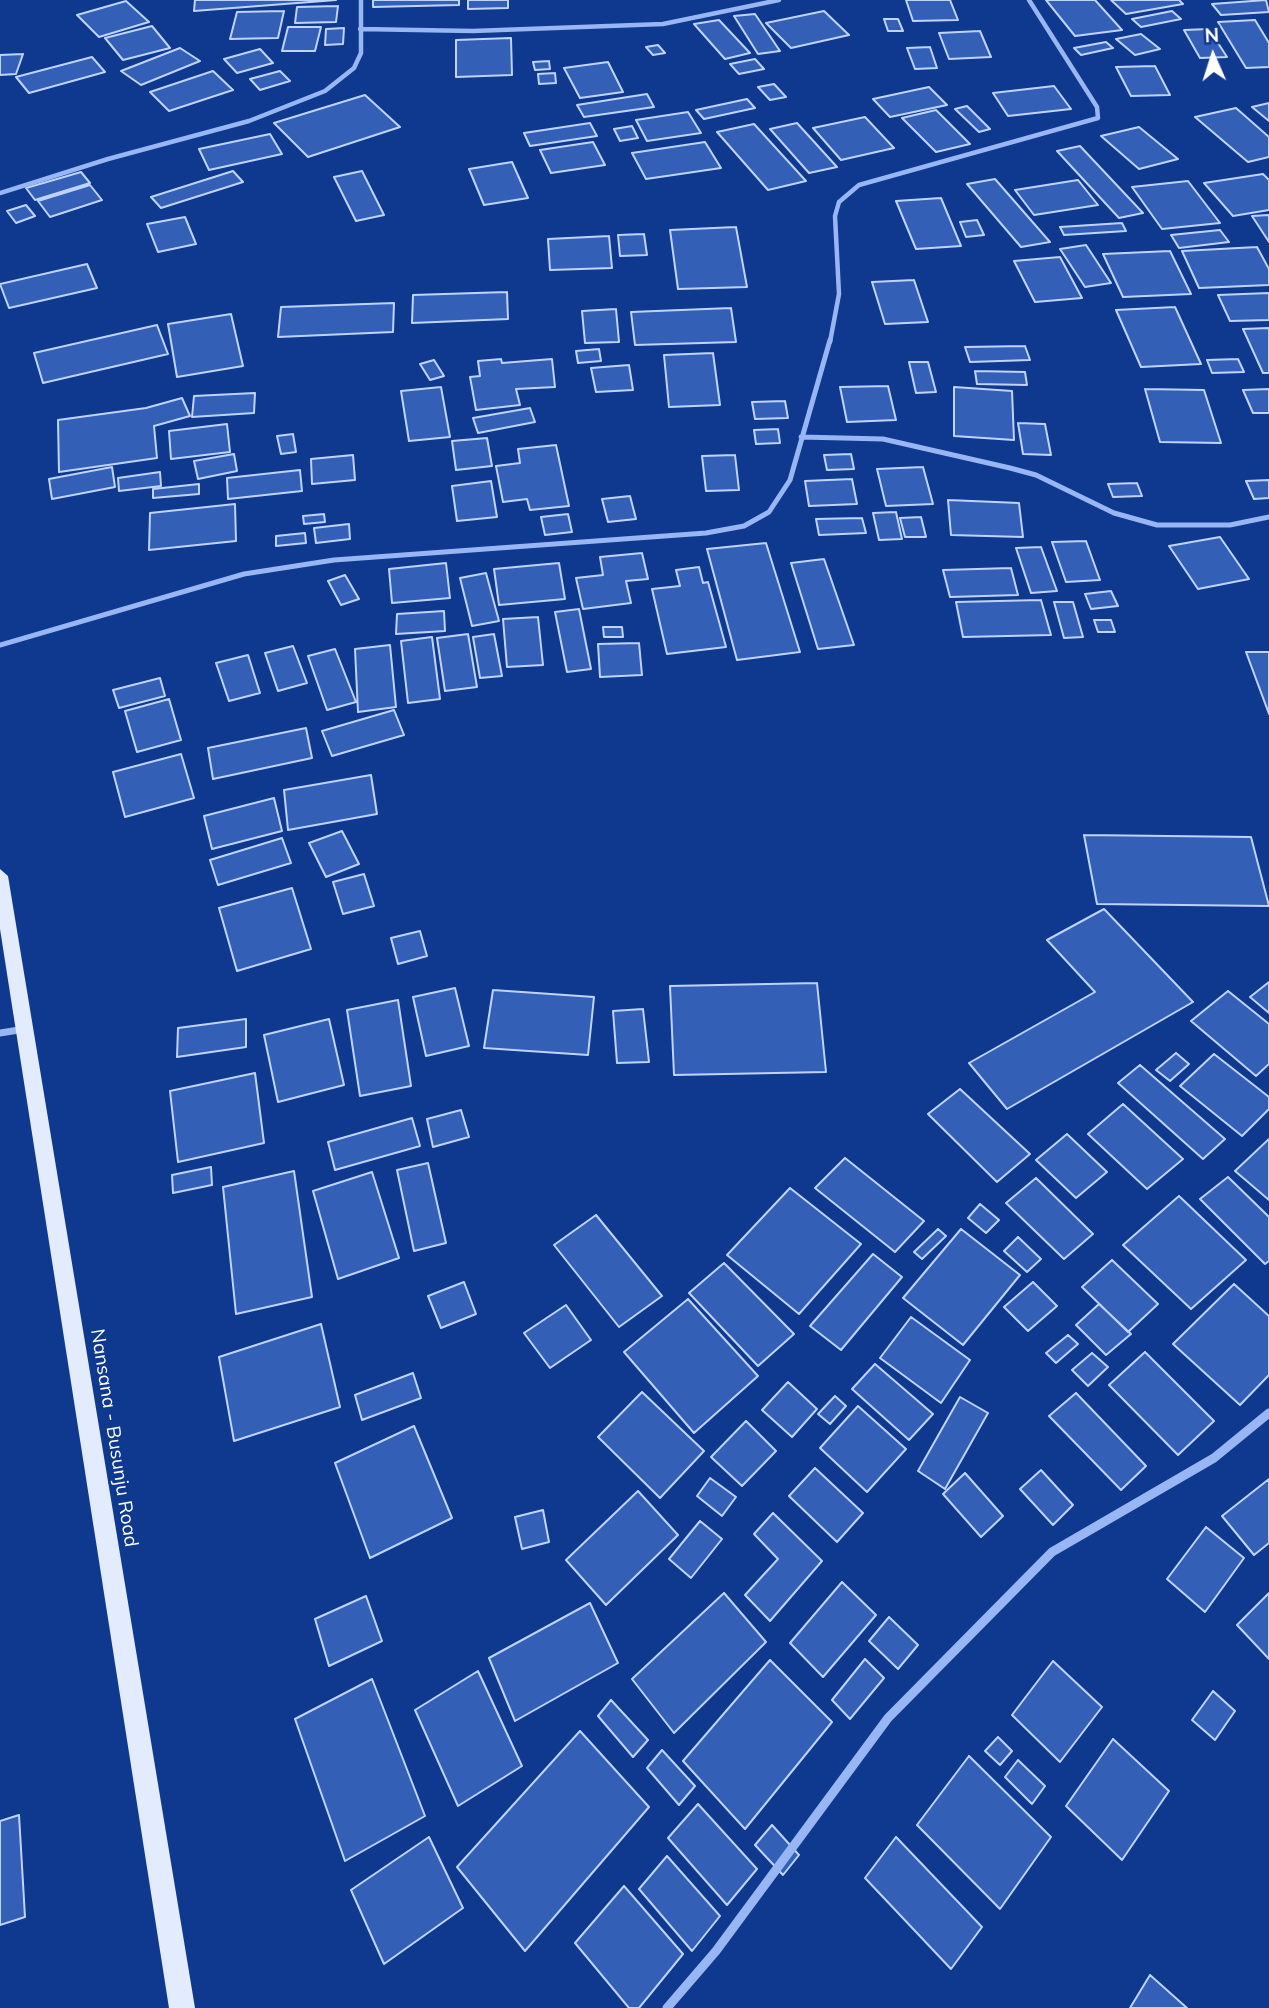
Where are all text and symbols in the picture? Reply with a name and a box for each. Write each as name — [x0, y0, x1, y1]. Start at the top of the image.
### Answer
north arrow — [1178, 21, 1248, 91]
text: N — [1204, 23, 1220, 47]
street label: Nansana - Busunju Road — [85, 1327, 143, 1549]

